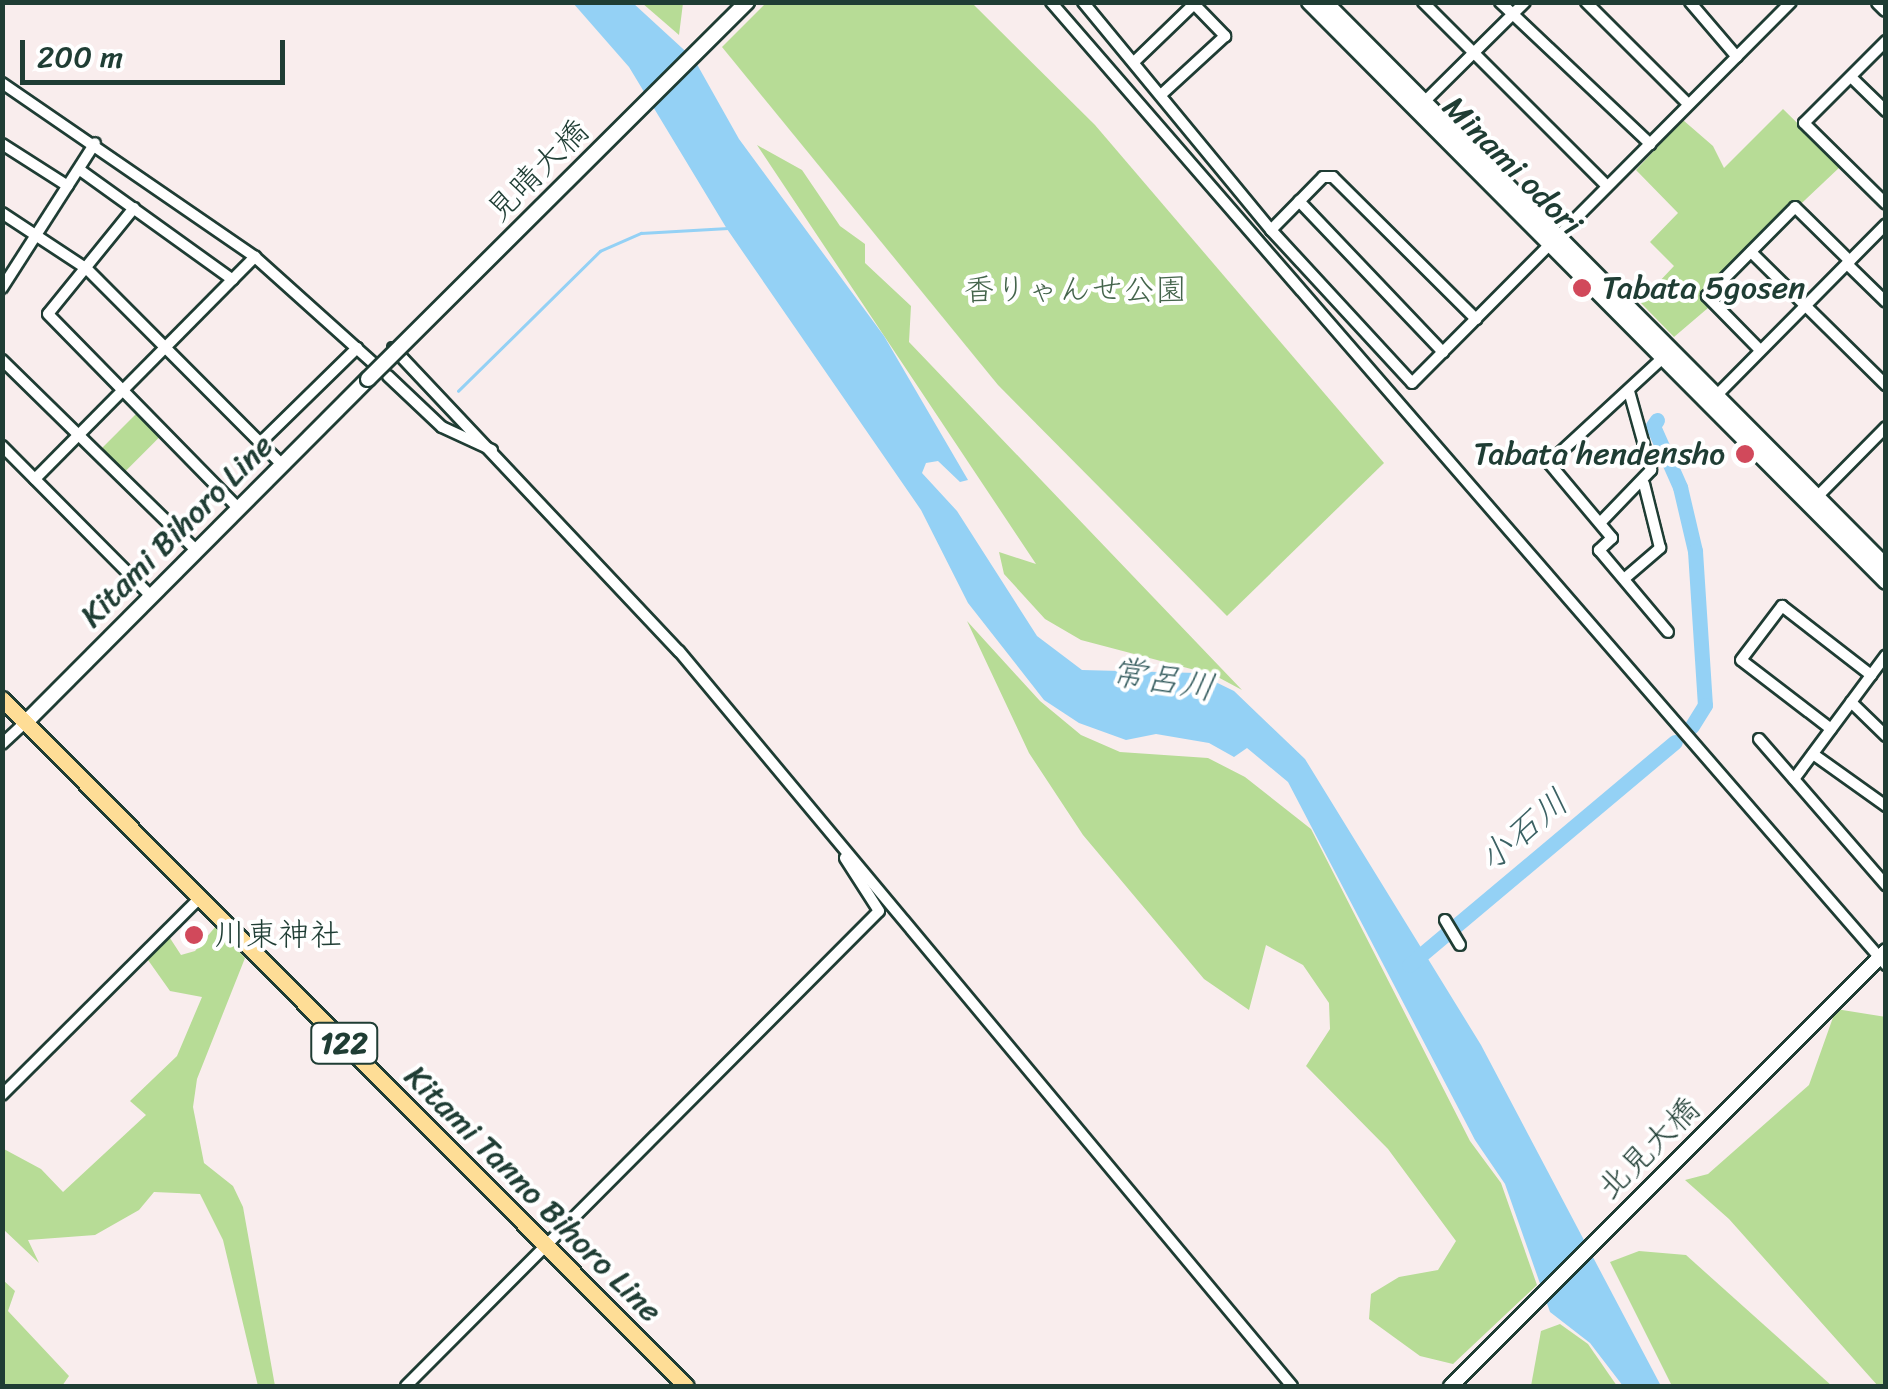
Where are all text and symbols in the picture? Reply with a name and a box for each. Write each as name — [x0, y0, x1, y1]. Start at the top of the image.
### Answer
scale bar — [25, 20, 290, 82]
text: 200 m — [37, 30, 123, 84]
street label: Minami odori — [1434, 88, 1590, 244]
street label: 見晴大橋 — [479, 112, 597, 230]
place label: Tabata 5gosen — [1602, 269, 1805, 307]
park label: 香りゃんせ公園 — [963, 271, 1187, 309]
marker: Tabata 5gosen — [1571, 277, 1593, 299]
street label: Kitami Bihoro Line — [73, 427, 281, 635]
place label: Tabata hendensho — [1474, 435, 1725, 473]
marker: Tabata hendensho — [1734, 443, 1756, 465]
water label: 常呂川 — [1108, 649, 1218, 709]
water label: 小石川 — [1469, 780, 1577, 880]
place label: 川東神社 — [214, 916, 342, 954]
marker: 川東神社 — [183, 924, 205, 946]
road number: 122 — [309, 1018, 379, 1068]
street label: Kitami Tanno Bihoro Line — [397, 1058, 669, 1330]
street label: 北見大橋 — [1590, 1090, 1708, 1208]

